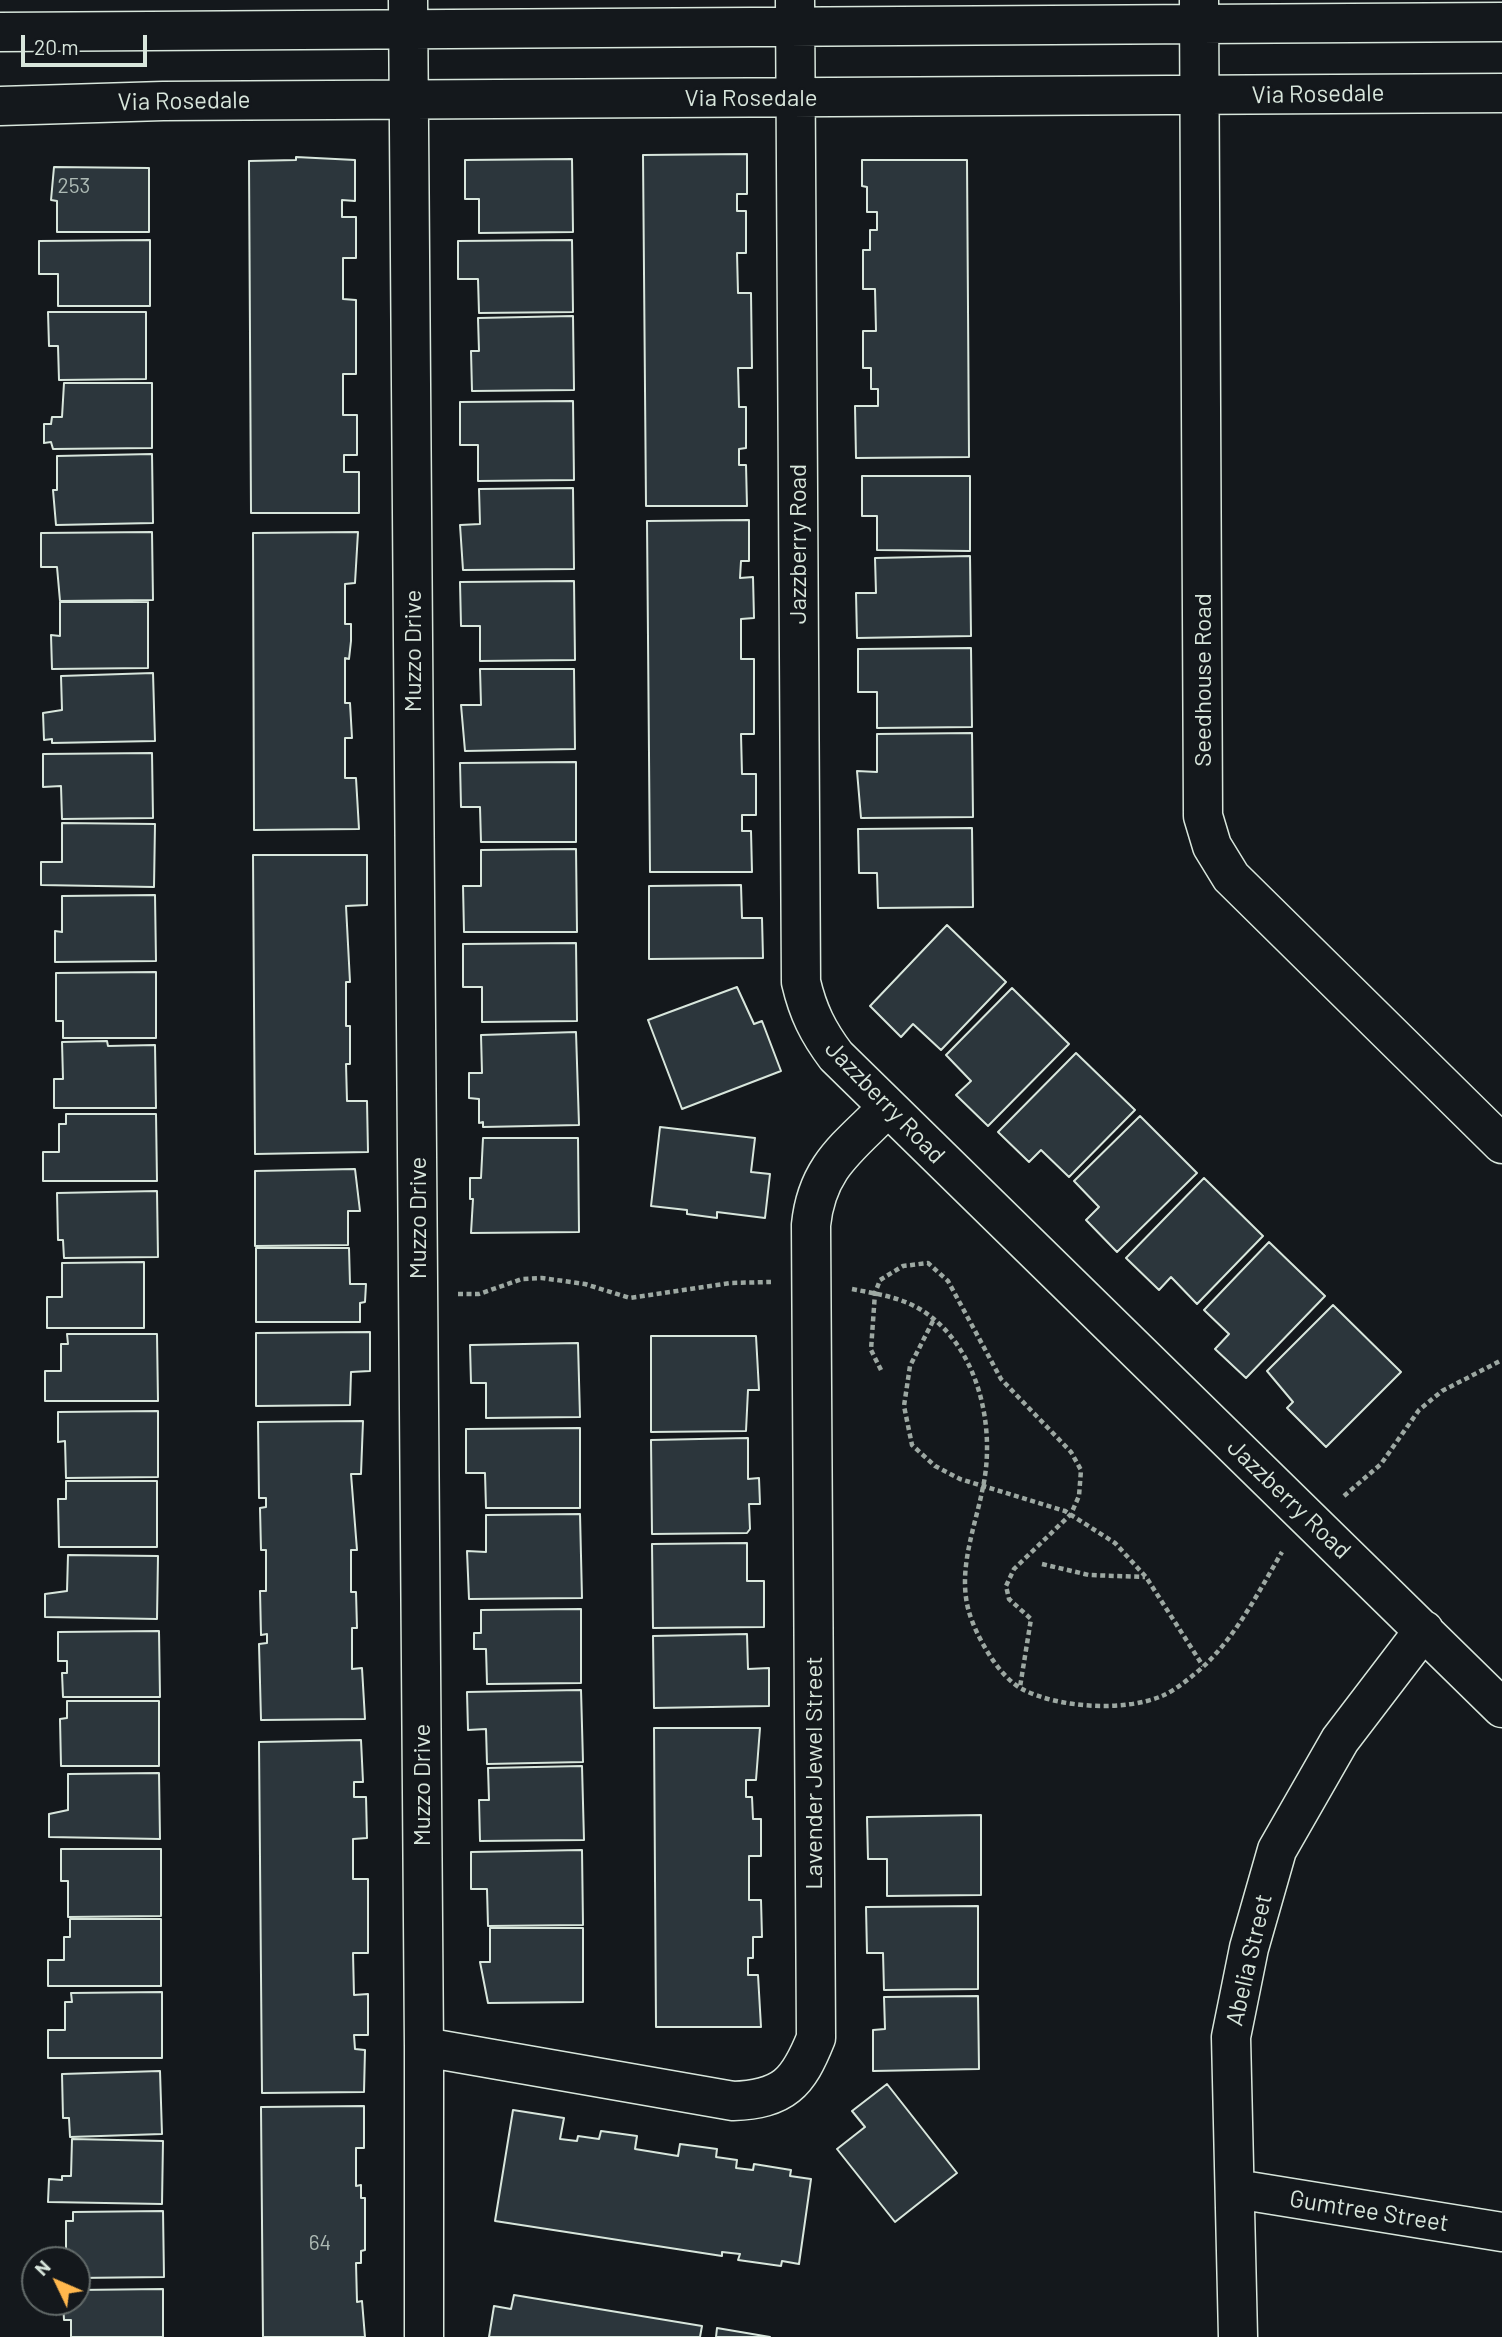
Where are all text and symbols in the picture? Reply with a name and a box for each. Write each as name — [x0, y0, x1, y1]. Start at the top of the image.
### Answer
scale bar — [24, 21, 150, 65]
text: 20 m — [34, 34, 79, 59]
street label: Via Rosedale — [1251, 78, 1385, 110]
street label: Via Rosedale — [684, 84, 818, 112]
street label: Via Rosedale — [117, 85, 251, 117]
house number: 253 — [58, 173, 90, 199]
street label: Jazzberry Road — [784, 464, 812, 624]
street label: Muzzo Drive — [399, 590, 427, 712]
street label: Seedhouse Road — [1189, 593, 1217, 767]
street label: Jazzberry Road — [819, 1034, 951, 1170]
street label: Muzzo Drive — [404, 1157, 432, 1279]
street label: Jazzberry Road — [1221, 1433, 1357, 1565]
street label: Lavender Jewel Street — [800, 1656, 828, 1890]
street label: Muzzo Drive — [408, 1724, 436, 1846]
street label: Abelia Street — [1220, 1891, 1278, 2029]
street label: Gumtree Street — [1287, 2184, 1451, 2238]
house number: 64 — [309, 2230, 331, 2256]
north arrow — [21, 2246, 91, 2316]
text: N — [29, 2255, 55, 2280]

